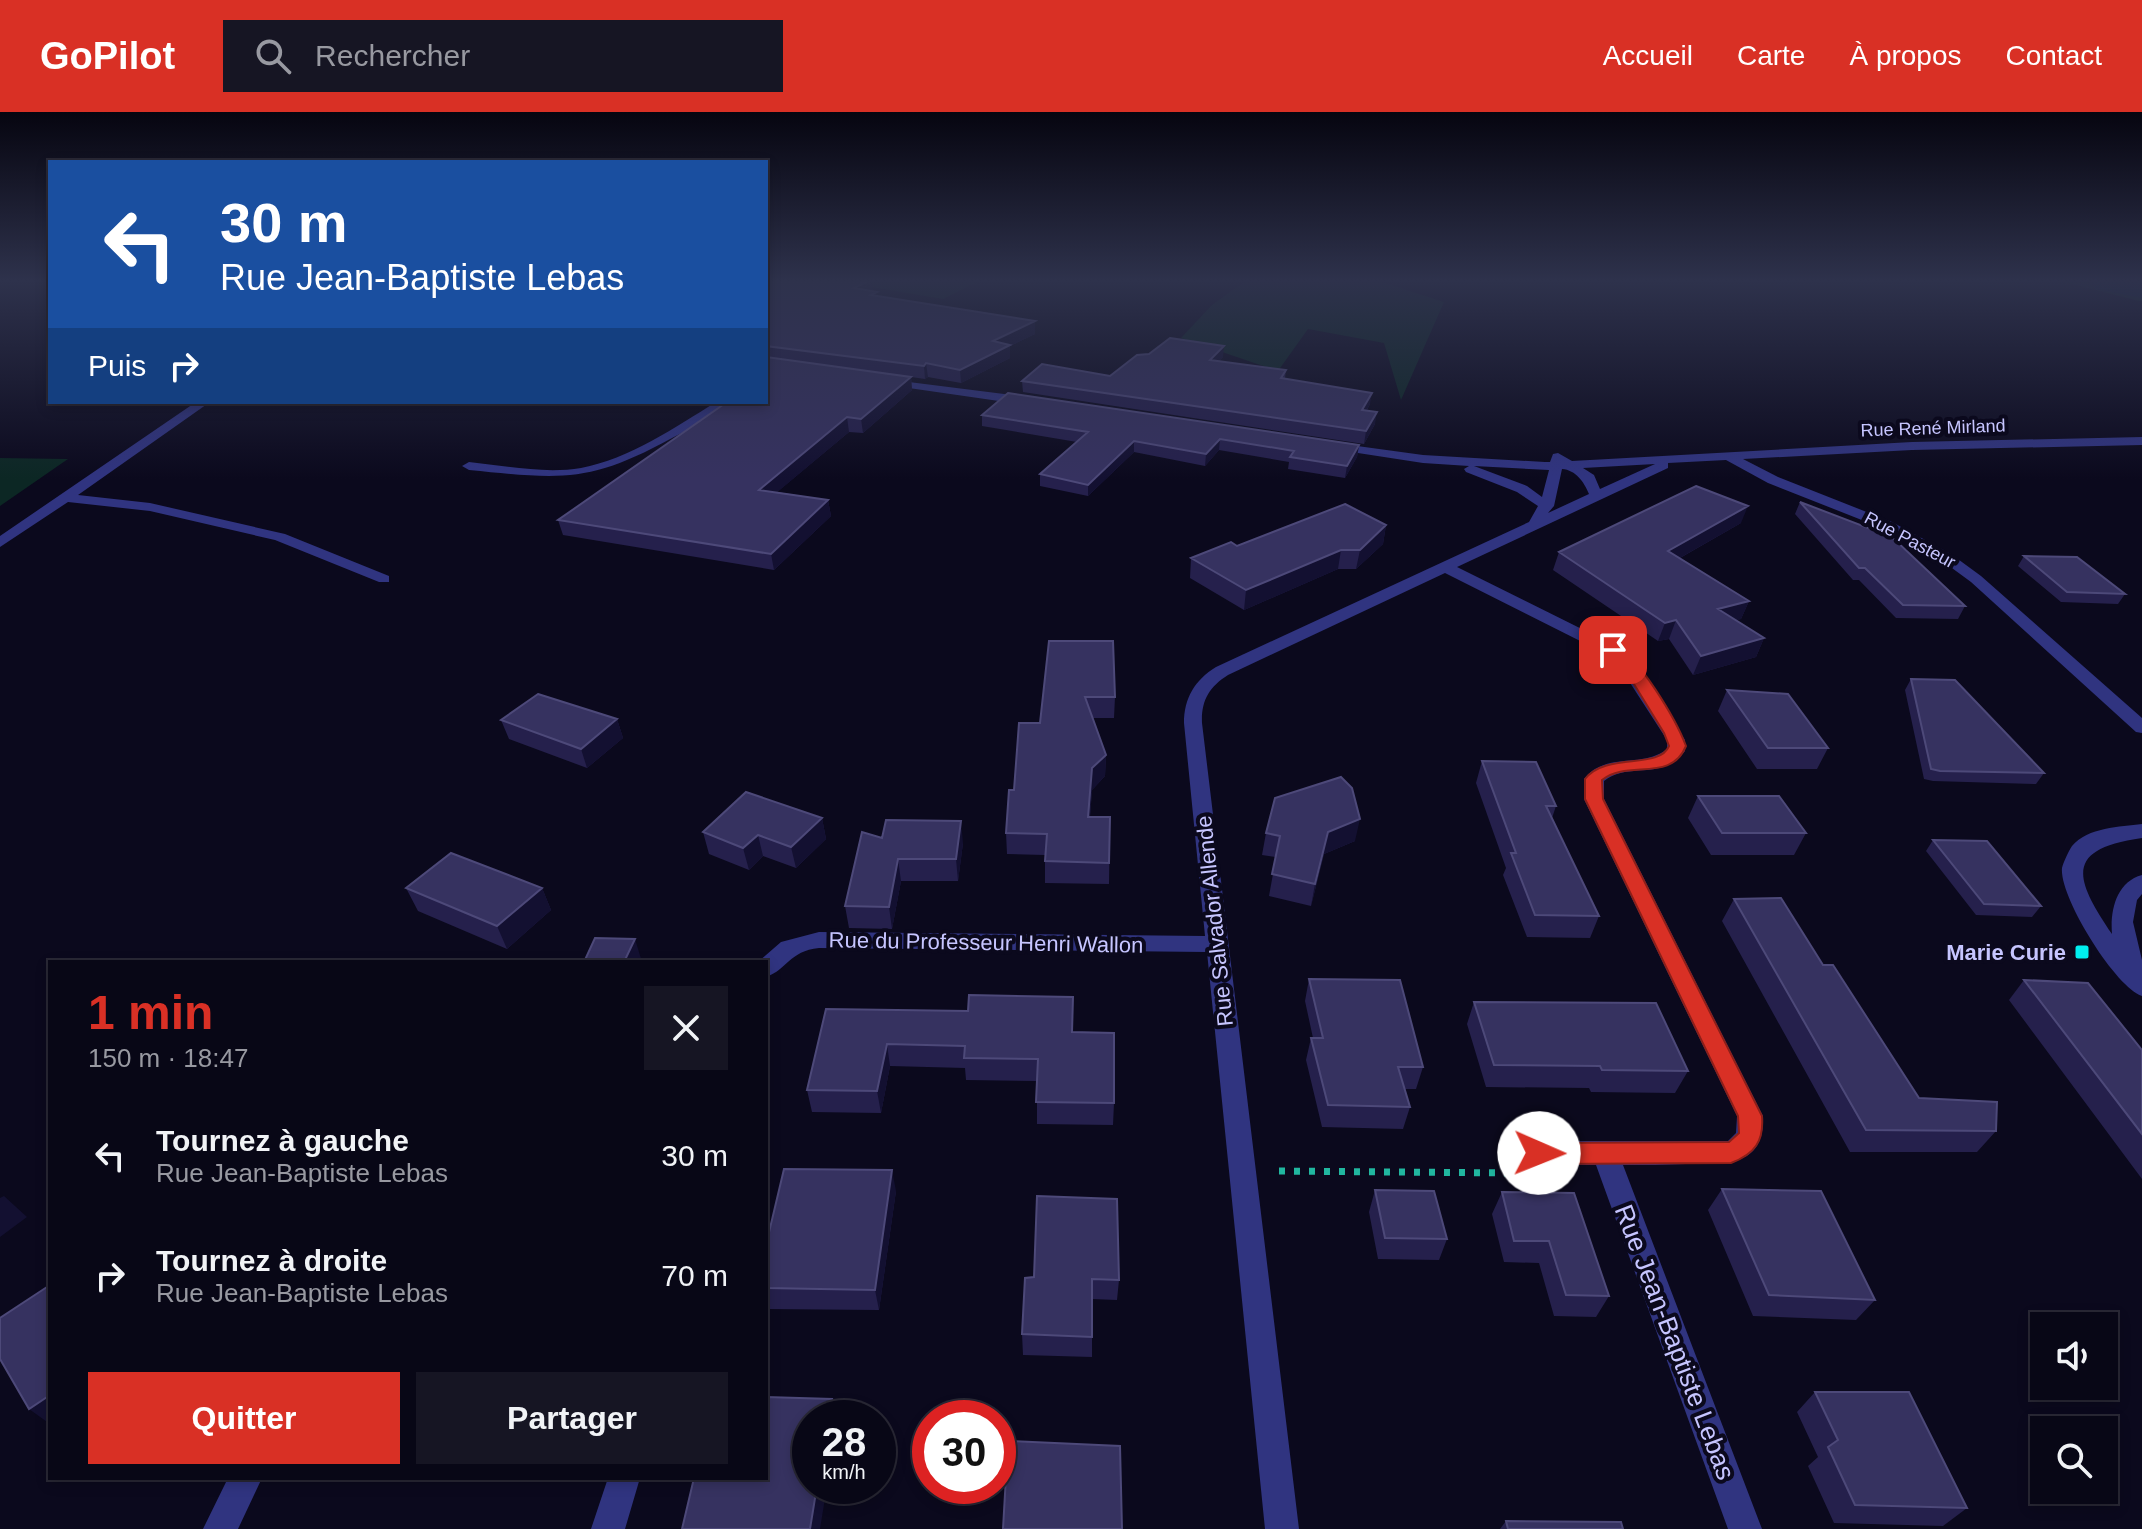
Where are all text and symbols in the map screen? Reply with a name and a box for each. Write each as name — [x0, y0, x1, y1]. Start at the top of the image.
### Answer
search box — [223, 20, 783, 92]
icon: search — [251, 34, 295, 78]
text: GoPilot — [40, 35, 175, 77]
text: Rechercher — [315, 39, 470, 72]
text: Accueil — [1603, 40, 1693, 71]
text: Carte — [1737, 40, 1805, 71]
text: À propos — [1849, 40, 1962, 71]
text: Contact — [2006, 40, 2102, 71]
text: 30 m — [220, 191, 348, 254]
icon: left — [88, 192, 192, 296]
text: Rue Jean-Baptiste Lebas — [220, 257, 624, 298]
icon: right — [162, 344, 206, 388]
text: Puis — [88, 349, 146, 382]
street label: Rue René Mirland — [1860, 415, 2006, 441]
street label: Rue Pasteur — [1861, 508, 1959, 572]
pin — [1579, 616, 1647, 684]
icon: arrive — [1591, 628, 1635, 672]
street label: Rue Salvador Allende — [1191, 814, 1238, 1027]
street label: Rue du Professeur Henri Wallon — [828, 927, 1144, 958]
place label: Marie Curie — [1946, 940, 2066, 965]
marker: Marie Curie — [2073, 943, 2091, 961]
text: 1 min — [88, 986, 213, 1039]
button: close — [644, 986, 728, 1070]
text: 150 m · 18:47 — [88, 1043, 248, 1073]
position arrow — [1497, 1111, 1581, 1195]
text: Tournez à gauche — [156, 1124, 409, 1157]
icon: left — [88, 1134, 132, 1178]
text: 30 m — [661, 1139, 728, 1172]
text: Rue Jean-Baptiste Lebas — [156, 1158, 448, 1188]
street label: Rue Jean-Baptiste Lebas — [1609, 1200, 1741, 1484]
text: Tournez à droite — [156, 1244, 387, 1277]
icon: right — [88, 1254, 132, 1298]
text: 70 m — [661, 1259, 728, 1292]
text: Rue Jean-Baptiste Lebas — [156, 1278, 448, 1308]
map controls — [2030, 1312, 2118, 1504]
button: sound — [2030, 1312, 2118, 1400]
button: Quitter — [88, 1372, 400, 1464]
button: Partager — [416, 1372, 728, 1464]
speed limit sign: 30 — [912, 1400, 1016, 1504]
button: search — [2030, 1416, 2118, 1504]
text: 28 — [822, 1420, 866, 1464]
text: km/h — [822, 1461, 866, 1483]

